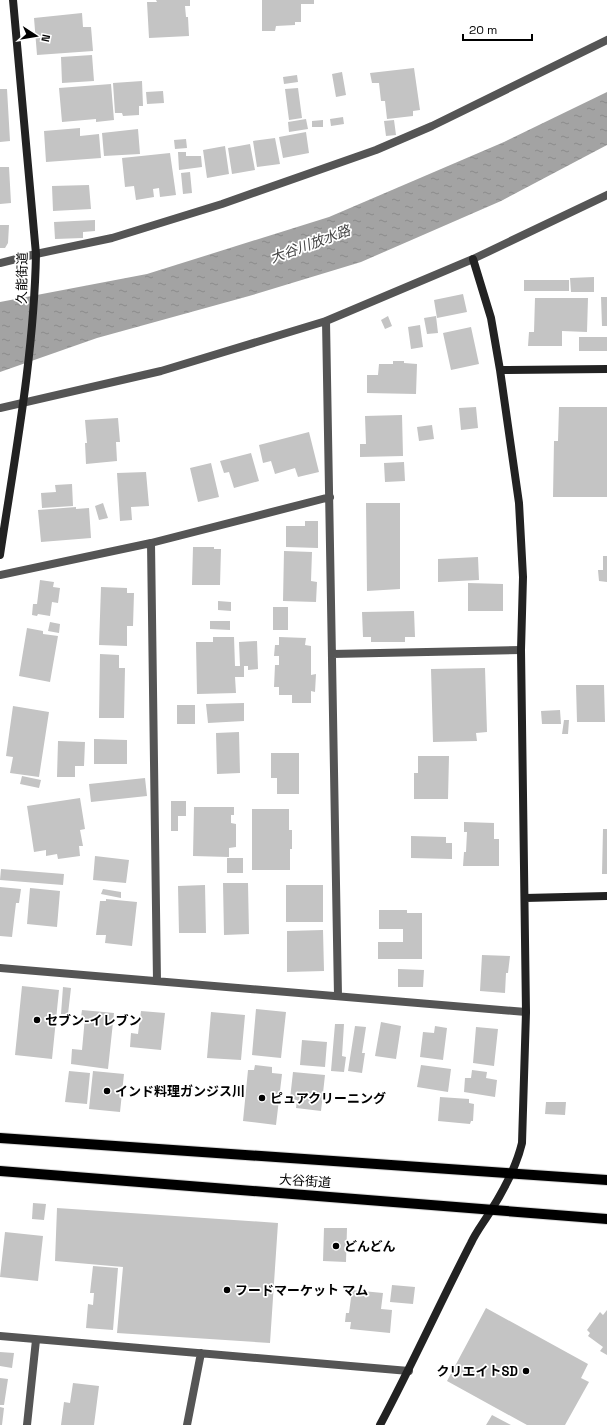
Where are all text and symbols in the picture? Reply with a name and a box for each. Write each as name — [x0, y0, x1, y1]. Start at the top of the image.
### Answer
north arrow — [16, 16, 56, 56]
scale bar — [463, 16, 532, 42]
text: 20 m — [469, 22, 497, 38]
text: N — [38, 33, 53, 43]
water label: 大谷川放水路 — [267, 221, 353, 267]
street label: 久能街道 — [13, 252, 31, 304]
place label: セブン-イレブン — [45, 1012, 142, 1029]
marker: セブン-イレブン — [32, 1015, 42, 1025]
place label: インド料理ガンジス川 — [115, 1083, 245, 1100]
marker: インド料理ガンジス川 — [102, 1086, 112, 1096]
place label: ピュアクリーニング — [270, 1090, 386, 1107]
marker: ピュアクリーニング — [257, 1093, 267, 1103]
street label: 大谷街道 — [278, 1171, 332, 1191]
place label: どんどん — [344, 1238, 396, 1255]
marker: どんどん — [331, 1241, 341, 1251]
place label: フードマーケット マム — [235, 1282, 368, 1299]
marker: フードマーケット マム — [222, 1285, 232, 1295]
place label: クリエイトSD — [437, 1363, 518, 1380]
marker: クリエイトSD — [521, 1366, 531, 1376]

